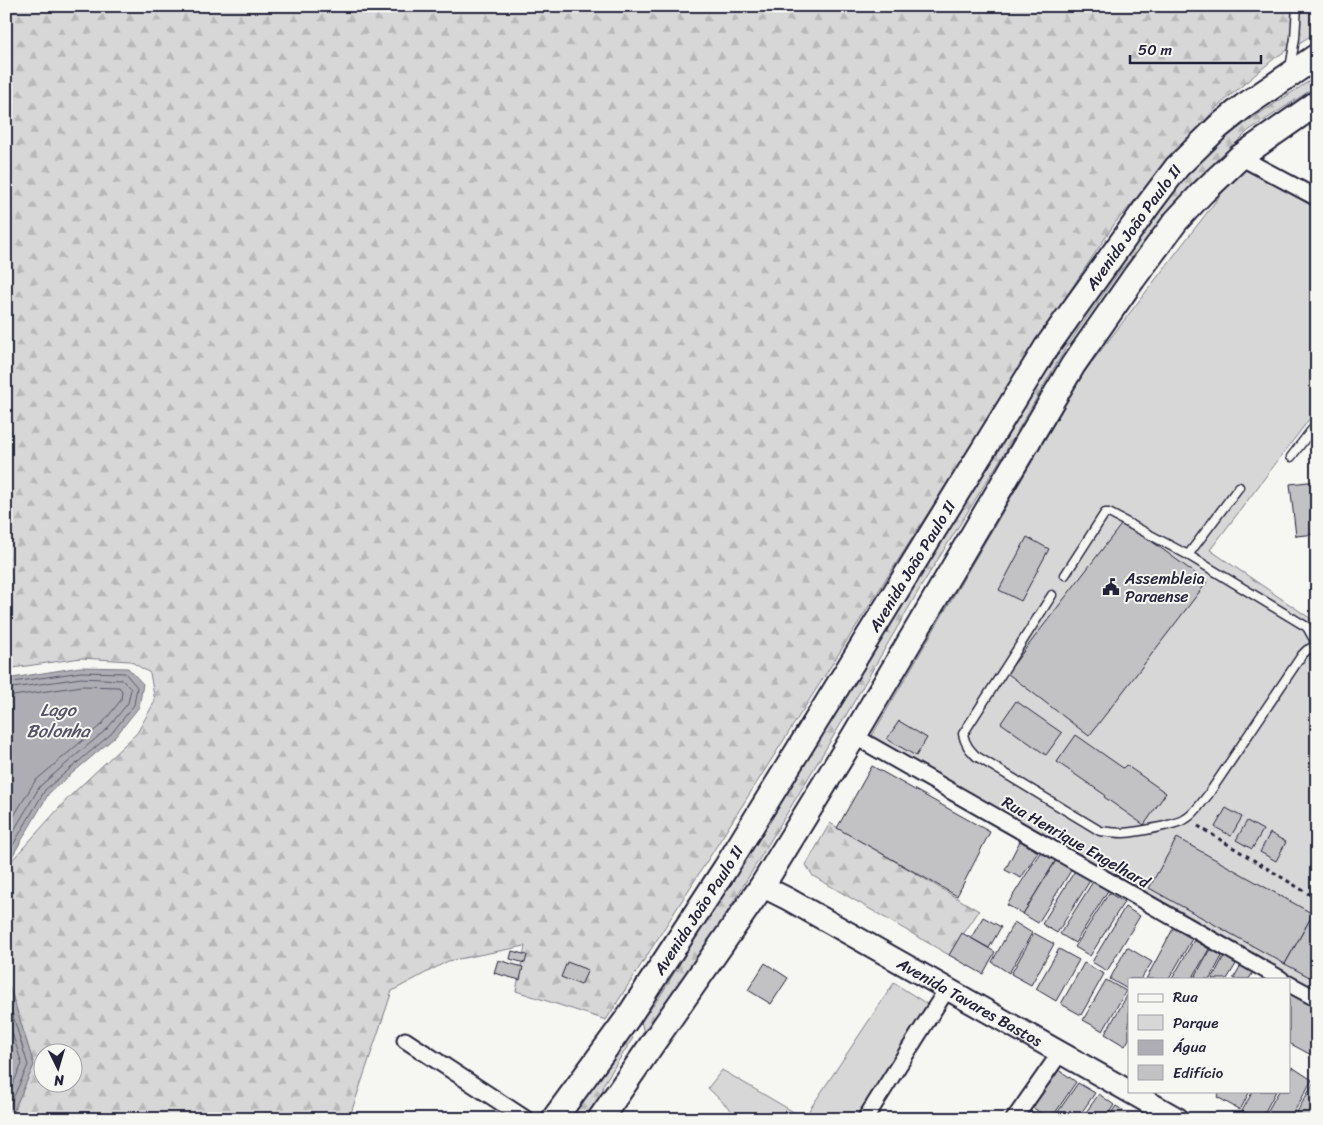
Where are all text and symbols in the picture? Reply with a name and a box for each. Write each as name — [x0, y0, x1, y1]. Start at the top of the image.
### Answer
scale bar — [1130, 32, 1262, 64]
text: 50 m — [1138, 37, 1173, 63]
street label: Avenida João Paulo II — [1077, 158, 1189, 297]
street label: Avenida João Paulo II — [860, 494, 963, 638]
place label: Assembleia Paraense — [1124, 564, 1205, 611]
public building icon: Assembleia Paraense — [1101, 577, 1121, 597]
water label: Lago Bolonha — [27, 694, 91, 747]
street label: Rua Henrique Engelhard — [996, 788, 1157, 897]
street label: Avenida João Paulo II — [644, 839, 751, 982]
street label: Avenida Tavares Bastos — [891, 948, 1049, 1055]
legend — [1128, 978, 1290, 1092]
text: Rua — [1173, 984, 1198, 1010]
text: Parque — [1173, 1010, 1218, 1036]
text: Água — [1172, 1034, 1206, 1060]
north arrow — [32, 1042, 82, 1092]
text: Edifício — [1173, 1060, 1224, 1086]
text: N — [53, 1067, 66, 1093]

